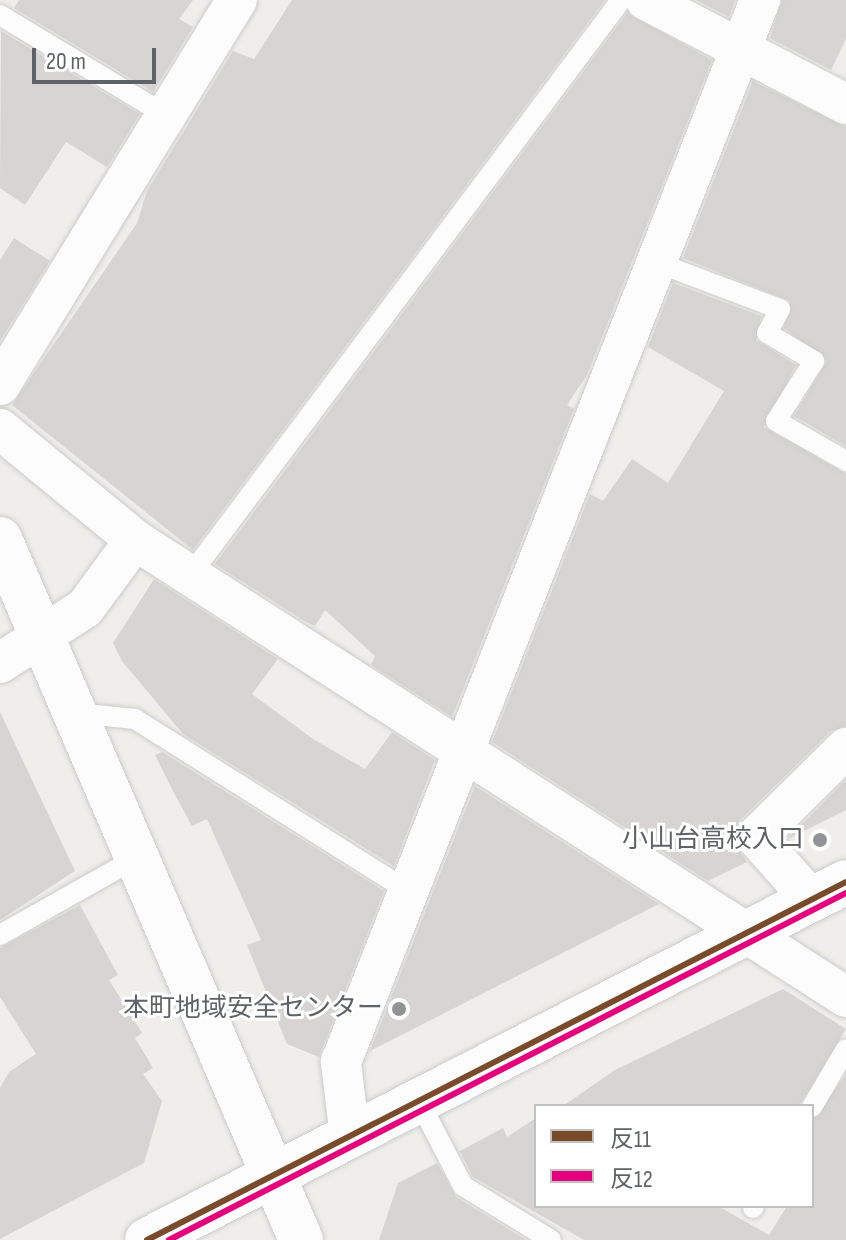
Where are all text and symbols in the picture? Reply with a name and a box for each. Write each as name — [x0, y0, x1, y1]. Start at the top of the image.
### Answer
scale bar — [36, 32, 160, 82]
text: 20 m — [46, 47, 86, 76]
place label: 小山台高校入口 — [622, 824, 804, 856]
marker: 小山台高校入口 — [811, 831, 829, 849]
place label: 本町地域安全センター — [123, 993, 383, 1025]
marker: 本町地域安全センター — [390, 1000, 408, 1018]
legend — [534, 1104, 814, 1208]
text: 反11 — [610, 1125, 651, 1154]
text: 反12 — [610, 1165, 653, 1194]

